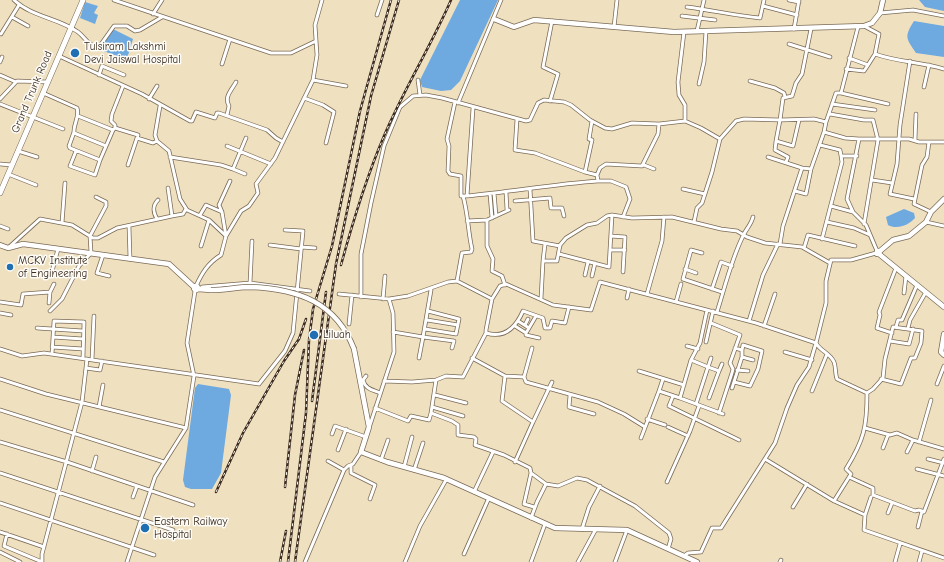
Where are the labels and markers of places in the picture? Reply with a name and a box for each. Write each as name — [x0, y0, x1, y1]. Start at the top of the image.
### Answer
place label: Tulsiram Lakshmi Devi Jaiswal Hospital — [84, 40, 181, 66]
marker: Tulsiram Lakshmi Devi Jaiswal Hospital — [69, 47, 81, 59]
place label: MCKV Institute of Engineering — [18, 254, 87, 280]
marker: MCKV Institute of Engineering — [5, 262, 15, 272]
place label: Liluah — [323, 328, 351, 342]
marker: Liluah — [308, 329, 320, 341]
place label: Eastern Railway Hospital — [154, 515, 227, 541]
marker: Eastern Railway Hospital — [139, 522, 151, 534]

